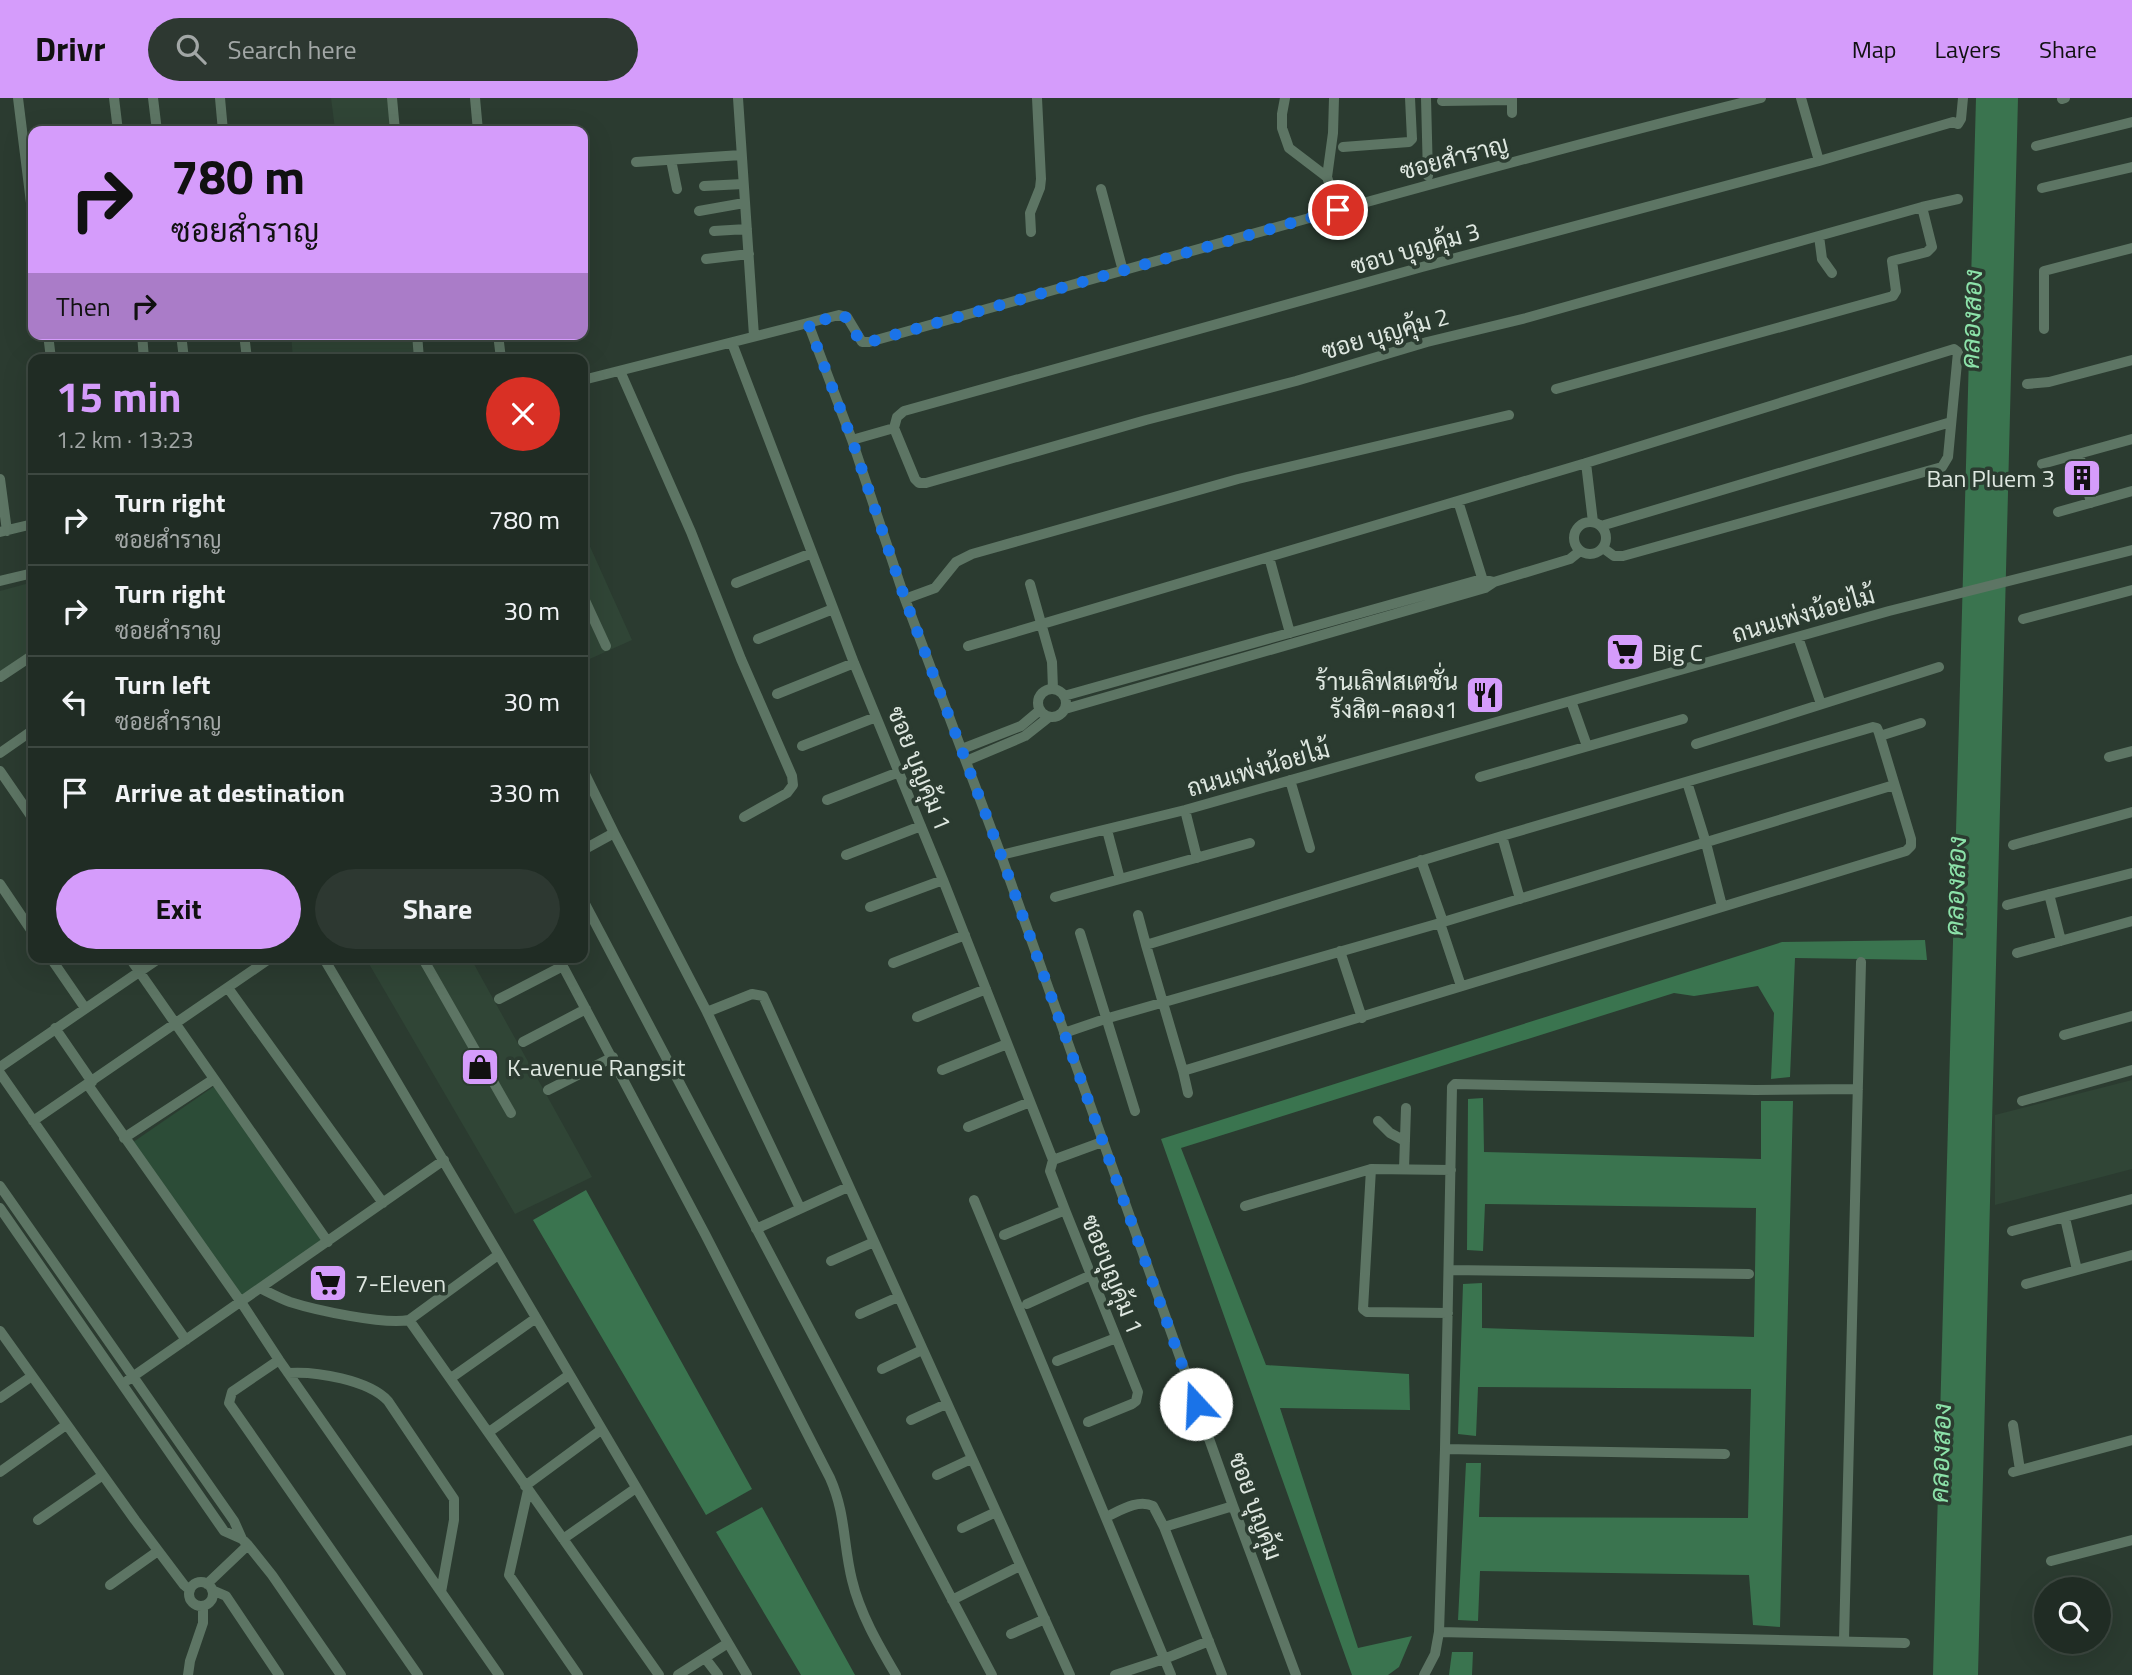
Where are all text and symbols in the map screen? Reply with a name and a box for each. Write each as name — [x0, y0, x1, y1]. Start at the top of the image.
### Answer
search box — [148, 18, 638, 81]
text: Drivr — [35, 24, 106, 74]
icon: search — [172, 30, 210, 68]
text: Search here — [228, 30, 357, 69]
text: Map — [1852, 31, 1897, 67]
text: Layers — [1935, 31, 2001, 67]
text: Share — [2039, 31, 2097, 67]
street label: ซอยสำราญ — [1396, 125, 1512, 189]
text: 780 m — [171, 138, 305, 213]
icon: right — [56, 154, 147, 245]
pin — [1308, 180, 1368, 240]
icon: arrive — [1319, 191, 1357, 229]
text: ซอยสำราญ — [171, 206, 319, 254]
street label: ซอบ บุญคุ้ม 3 — [1346, 212, 1484, 284]
water label: คลองสอง — [1950, 268, 1992, 370]
text: Then — [56, 287, 111, 326]
icon: right — [125, 287, 163, 325]
street label: ซอย บุญคุ้ม 2 — [1317, 298, 1453, 368]
text: 15 min — [56, 364, 182, 428]
button: close — [486, 377, 560, 451]
text: 1.2 km · 13:23 — [56, 422, 194, 457]
building icon: Ban Pluem 3 — [2061, 457, 2103, 499]
place label: Ban Pluem 3 — [1927, 460, 2055, 496]
text: Turn right — [115, 483, 226, 522]
text: 780 m — [489, 500, 560, 539]
icon: right — [56, 501, 94, 539]
text: ซอยสำราญ — [115, 522, 222, 557]
text: Turn right — [115, 574, 226, 613]
street label: ถนนเพ่งน้อยไม้ — [1727, 576, 1880, 652]
text: 30 m — [503, 591, 560, 630]
icon: right — [56, 592, 94, 630]
text: ซอยสำราญ — [115, 613, 222, 648]
supermarket icon: Big C — [1604, 631, 1646, 673]
place label: Big C — [1652, 634, 1703, 670]
place label: ร้านเลิฟสเตชั่น รังสิต-คลอง1 — [1315, 662, 1458, 727]
text: Turn left — [115, 665, 210, 704]
restaurant icon: ร้านเลิฟสเตชั่น รังสิต-คลอง1 — [1464, 674, 1506, 716]
text: 30 m — [503, 682, 560, 721]
icon: left — [56, 683, 94, 721]
street label: ซอย บุญคุ้ม 1 — [879, 700, 961, 836]
text: ซอยสำราญ — [115, 704, 222, 739]
street label: ถนนเพ่งน้อยไม้ — [1182, 730, 1335, 806]
text: Arrive at destination — [115, 773, 345, 812]
text: 330 m — [489, 773, 560, 812]
icon: arrive — [56, 774, 94, 812]
water label: คลองสอง — [1934, 835, 1976, 937]
button: Exit — [56, 869, 301, 949]
button: Share — [315, 869, 560, 949]
shop icon: K-avenue Rangsit — [459, 1046, 501, 1088]
place label: K-avenue Rangsit — [507, 1049, 686, 1085]
street label: ซอยบุญคุ้ม 1 — [1073, 1209, 1153, 1339]
supermarket icon: 7-Eleven — [307, 1262, 349, 1304]
place label: 7-Eleven — [355, 1265, 446, 1301]
position arrow — [1159, 1367, 1233, 1441]
water label: คลองสอง — [1919, 1402, 1961, 1504]
street label: ซอย บุญคุ้ม — [1220, 1447, 1292, 1565]
map controls — [2034, 1577, 2111, 1654]
button: search — [2034, 1577, 2111, 1654]

